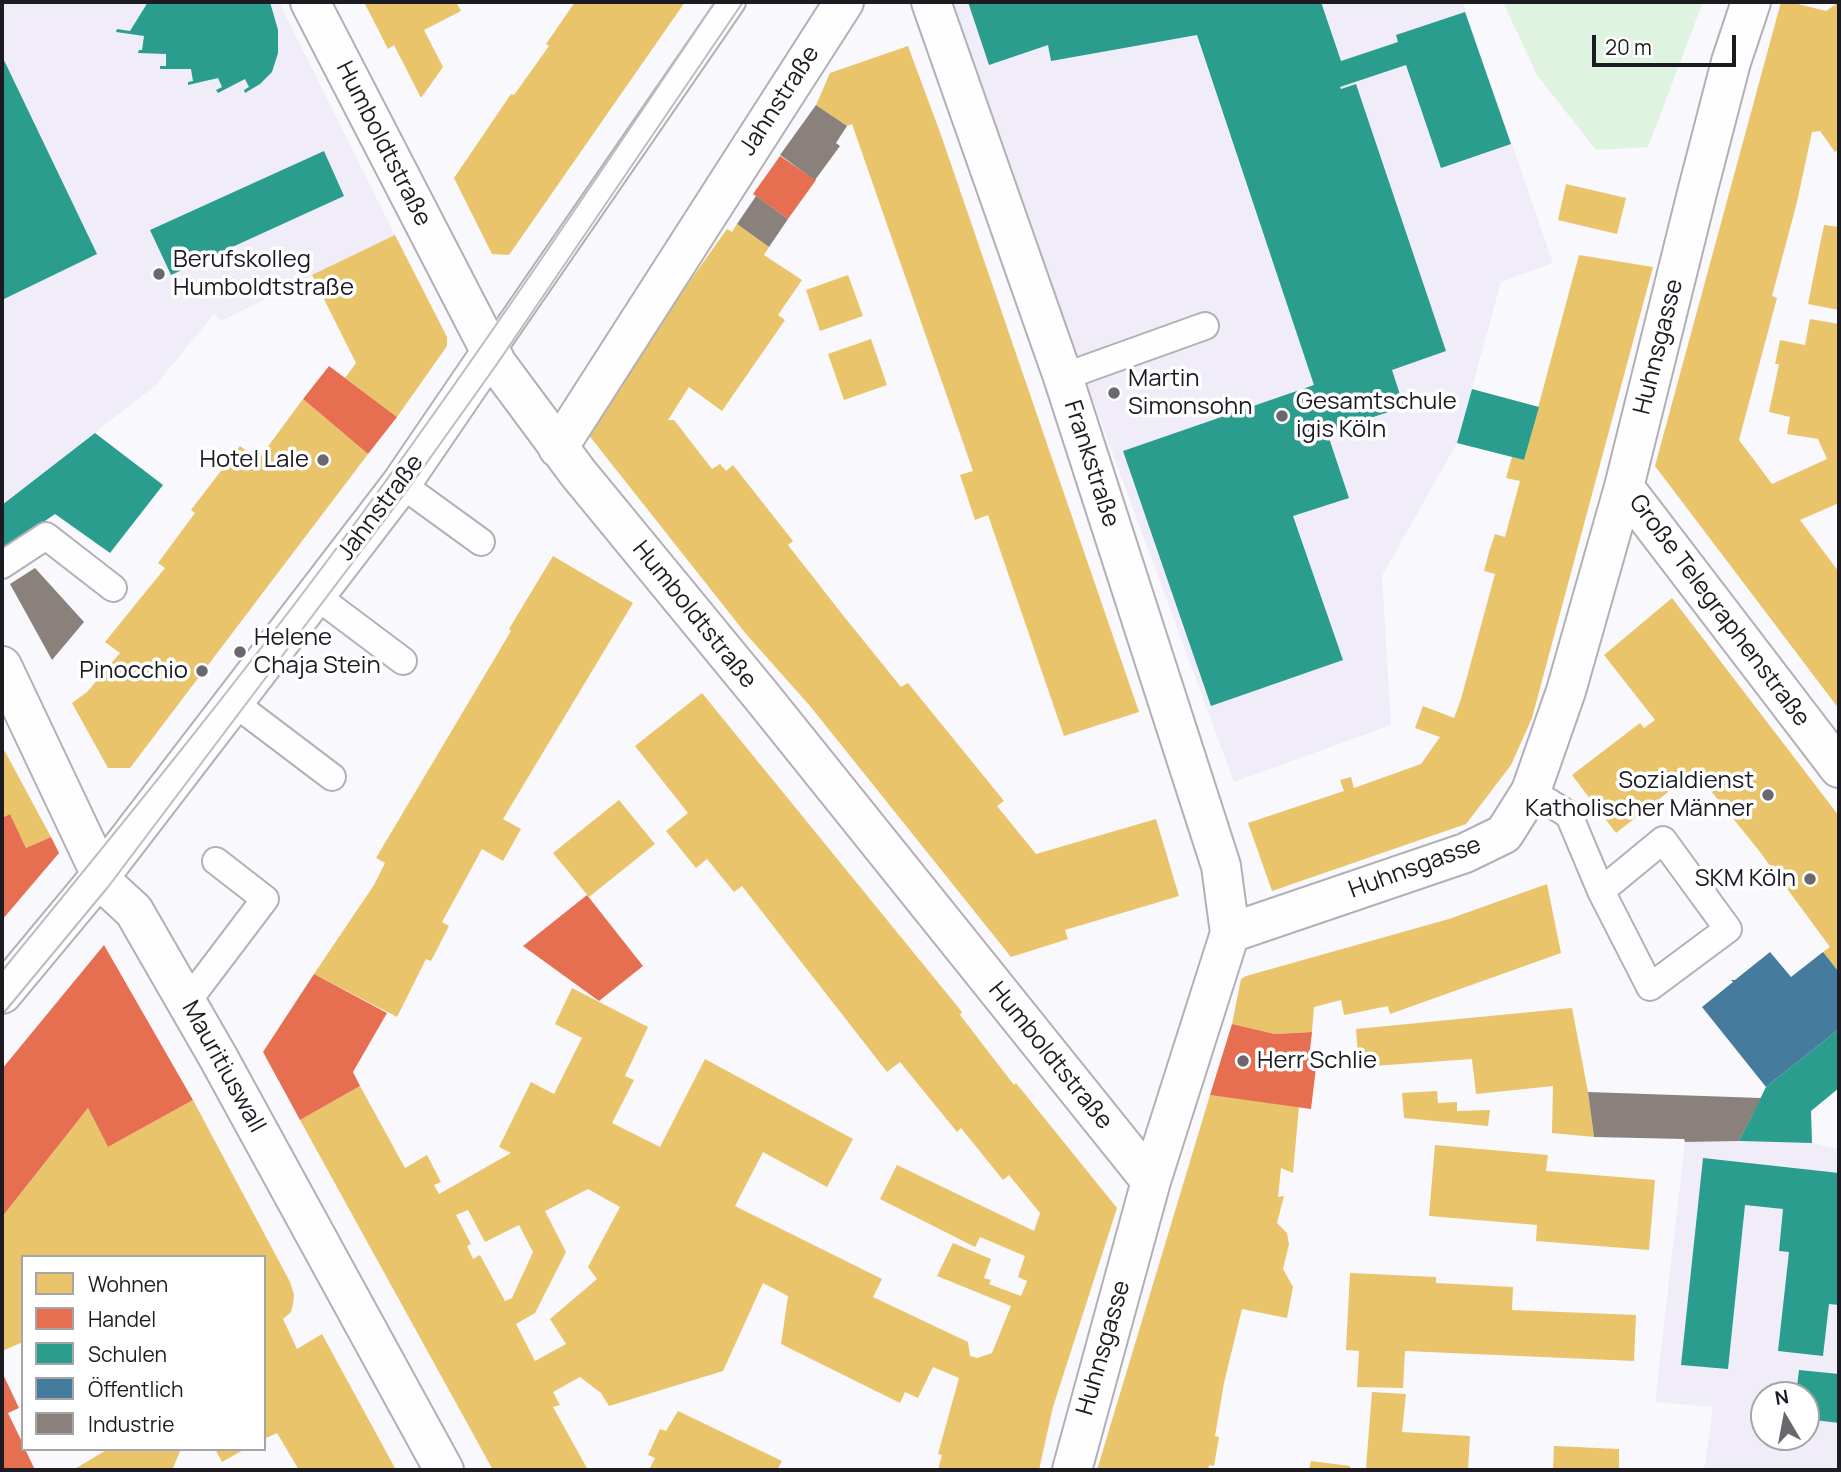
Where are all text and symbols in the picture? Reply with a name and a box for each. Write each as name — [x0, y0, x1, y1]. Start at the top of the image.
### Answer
scale bar — [1596, 21, 1740, 65]
text: 20 m — [1605, 33, 1652, 61]
street label: Jahnstraße — [734, 41, 826, 161]
street label: Humboldtstraße — [329, 57, 437, 231]
place label: Berufskolleg Humboldtstraße — [173, 246, 354, 302]
marker: Berufskolleg Humboldtstraße — [151, 266, 167, 282]
street label: Huhnsgasse — [1628, 276, 1690, 418]
place label: Martin Simonsohn — [1128, 365, 1252, 421]
marker: Martin Simonsohn — [1106, 385, 1122, 401]
place label: Gesamtschule igis Köln — [1296, 388, 1457, 444]
street label: Frankstraße — [1057, 397, 1125, 531]
marker: Gesamtschule igis Köln — [1274, 408, 1290, 424]
place label: Hotel Lale — [200, 446, 309, 474]
street label: Jahnstraße — [332, 449, 430, 567]
marker: Hotel Lale — [315, 452, 331, 468]
street label: Große Telegraphenstraße — [1622, 489, 1816, 733]
street label: Humboldtstraße — [626, 536, 762, 694]
place label: Helene Chaja Stein — [254, 624, 381, 680]
marker: Helene Chaja Stein — [232, 644, 248, 660]
place label: Pinocchio — [79, 657, 188, 685]
marker: Pinocchio — [194, 663, 210, 679]
place label: Sozialdienst Katholischer Männer — [1525, 767, 1754, 823]
marker: Sozialdienst Katholischer Männer — [1760, 787, 1776, 803]
street label: Huhnsgasse — [1345, 831, 1485, 905]
place label: SKM Köln — [1695, 865, 1796, 893]
marker: SKM Köln — [1802, 871, 1818, 887]
street label: Humboldtstraße — [982, 977, 1118, 1135]
street label: Mauritiuswall — [175, 996, 271, 1138]
place label: Herr Schlie — [1257, 1047, 1377, 1075]
marker: Herr Schlie — [1235, 1053, 1251, 1069]
legend — [21, 1255, 266, 1451]
text: Wohnen — [88, 1270, 168, 1298]
street label: Huhnsgasse — [1071, 1277, 1137, 1419]
text: Handel — [88, 1305, 156, 1333]
text: Schulen — [88, 1340, 167, 1368]
text: Öffentlich — [88, 1375, 183, 1403]
north arrow — [1750, 1381, 1820, 1451]
text: N — [1773, 1383, 1791, 1411]
text: Industrie — [88, 1410, 174, 1438]

